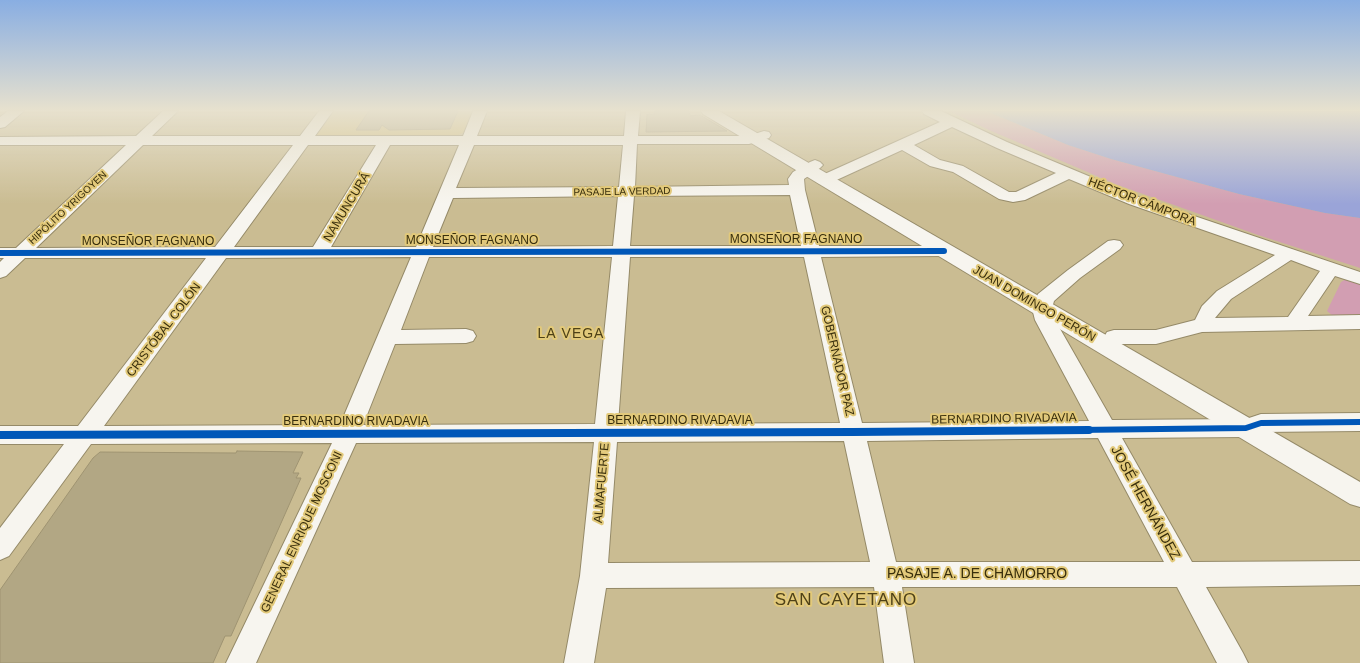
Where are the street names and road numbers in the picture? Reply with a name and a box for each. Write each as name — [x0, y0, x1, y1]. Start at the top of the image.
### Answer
street label: HIPÓLITO YRIGOYEN — [27, 169, 109, 247]
street label: NAMUNCURÁ — [321, 170, 373, 244]
street label: HÉCTOR CÁMPORA — [1086, 175, 1198, 229]
street label: PASAJE LA VERDAD — [573, 185, 671, 199]
street label: MONSEÑOR FAGNANO — [730, 233, 862, 247]
street label: MONSEÑOR FAGNANO — [406, 234, 538, 248]
street label: MONSEÑOR FAGNANO — [82, 235, 214, 249]
street label: JUAN DOMINGO PERÓN — [970, 263, 1098, 345]
street label: CRISTÓBAL COLÓN — [124, 280, 204, 380]
street label: GOBERNADOR PAZ — [817, 305, 857, 417]
street label: BERNARDINO RIVADAVIA — [931, 411, 1077, 427]
street label: BERNARDINO RIVADAVIA — [607, 414, 753, 428]
street label: BERNARDINO RIVADAVIA — [283, 415, 429, 429]
street label: ALMAFUERTE — [591, 442, 613, 524]
street label: JOSÉ HERNÁNDEZ — [1107, 443, 1183, 563]
street label: GENERAL ENRIQUE MOSCONI — [258, 449, 346, 615]
street label: PASAJE A. DE CHAMORRO — [887, 566, 1067, 582]

